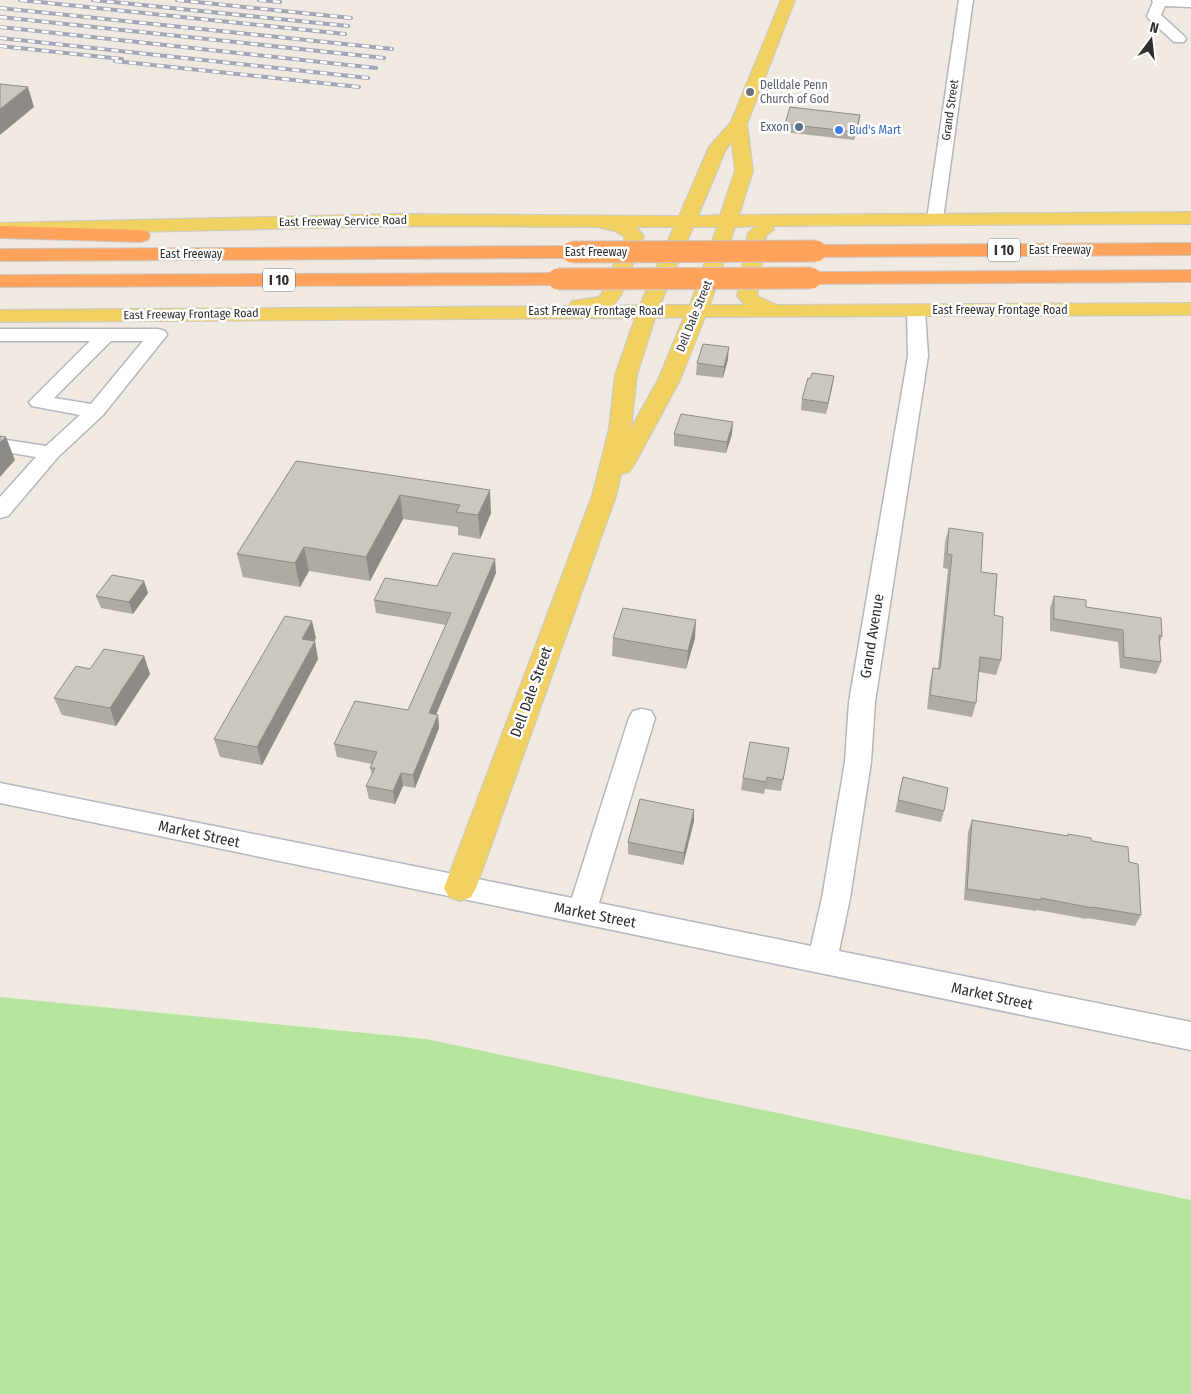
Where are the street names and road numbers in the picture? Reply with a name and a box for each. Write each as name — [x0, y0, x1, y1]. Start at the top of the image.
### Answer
street label: Grand Street — [939, 78, 961, 142]
street label: East Freeway Service Road — [279, 213, 407, 229]
road number: I 10 — [988, 238, 1020, 262]
street label: East Freeway — [1029, 243, 1092, 257]
street label: East Freeway — [565, 245, 628, 259]
street label: East Freeway — [160, 247, 223, 261]
road number: I 10 — [263, 268, 295, 292]
street label: Dell Dale Street — [673, 278, 715, 354]
street label: East Freeway Frontage Road — [932, 303, 1068, 317]
street label: East Freeway Frontage Road — [528, 304, 664, 318]
street label: East Freeway Frontage Road — [123, 306, 259, 322]
street label: Grand Avenue — [856, 592, 888, 680]
street label: Dell Dale Street — [506, 644, 556, 740]
street label: Market Street — [157, 817, 241, 851]
street label: Market Street — [553, 898, 637, 932]
street label: Market Street — [950, 979, 1034, 1013]

